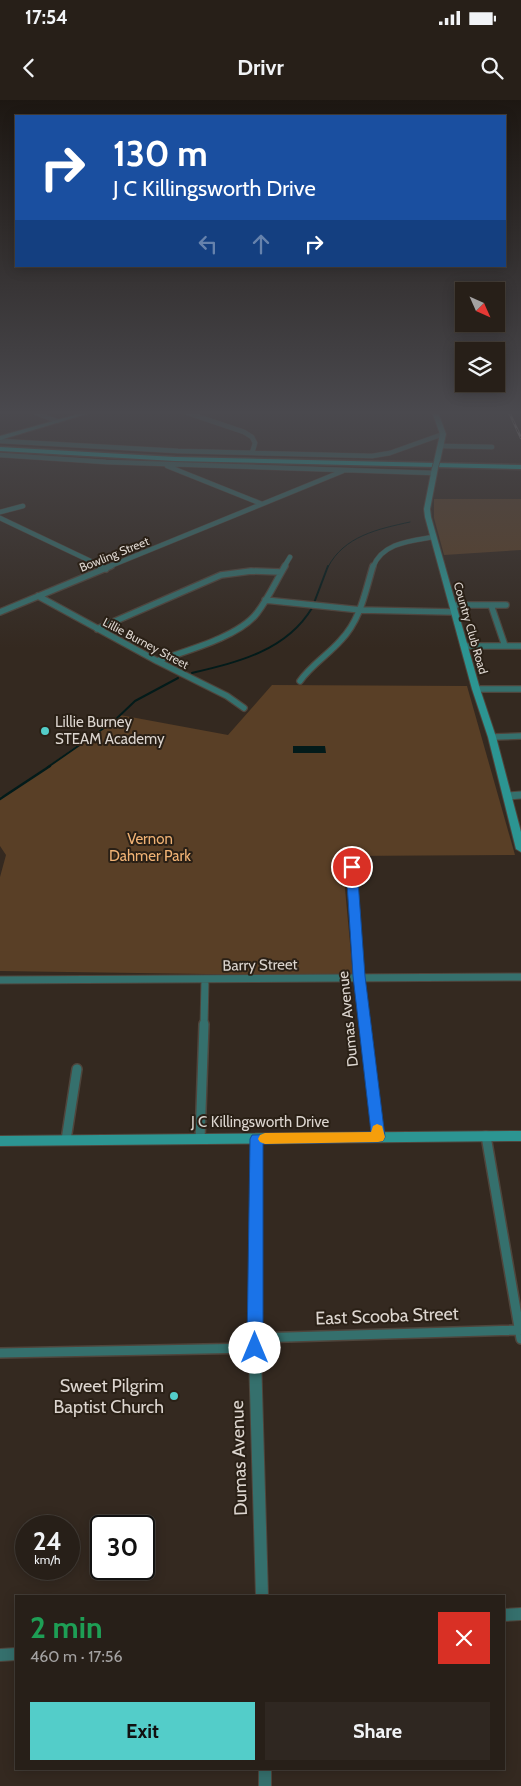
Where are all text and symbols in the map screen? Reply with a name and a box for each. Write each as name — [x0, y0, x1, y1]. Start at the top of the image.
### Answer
text: 17:54 — [25, 6, 68, 29]
icon: back — [15, 54, 43, 82]
text: Drivr — [237, 54, 284, 81]
icon: search — [478, 54, 506, 82]
text: 130 m — [113, 132, 208, 175]
icon: right — [30, 135, 95, 200]
text: J C Killingsworth Drive — [113, 175, 316, 202]
icon: left — [194, 230, 222, 258]
icon: ahead — [247, 230, 275, 258]
icon: right — [300, 230, 328, 258]
north arrow — [455, 282, 505, 332]
map controls — [455, 282, 505, 392]
button: layers — [455, 342, 505, 392]
street label: Bowling Street — [77, 533, 151, 575]
street label: Country Club Road — [451, 580, 491, 676]
street label: Lillie Burney Street — [100, 614, 192, 672]
place label: Lillie Burney STEAM Academy — [55, 713, 165, 748]
marker: Lillie Burney STEAM Academy — [39, 725, 51, 737]
park label: Vernon Dahmer Park — [109, 830, 191, 865]
pin — [331, 846, 373, 888]
icon: arrive — [338, 853, 366, 881]
street label: Barry Street — [222, 955, 298, 975]
street label: Dumas Avenue — [334, 970, 362, 1068]
street label: J C Killingsworth Drive — [190, 1113, 329, 1131]
street label: East Scooba Street — [315, 1303, 459, 1329]
position arrow — [228, 1321, 280, 1373]
place label: Sweet Pilgrim Baptist Church — [54, 1375, 164, 1418]
marker: Sweet Pilgrim Baptist Church — [168, 1390, 180, 1402]
street label: Dumas Avenue — [226, 1400, 252, 1516]
speed limit sign: 30 — [90, 1515, 155, 1580]
text: 24 — [33, 1526, 62, 1556]
text: km/h — [34, 1552, 61, 1567]
text: 2 min — [30, 1609, 102, 1646]
button: close — [438, 1612, 490, 1664]
text: 460 m · 17:56 — [30, 1647, 122, 1666]
button: Exit — [30, 1702, 255, 1760]
button: Share — [265, 1702, 490, 1760]

